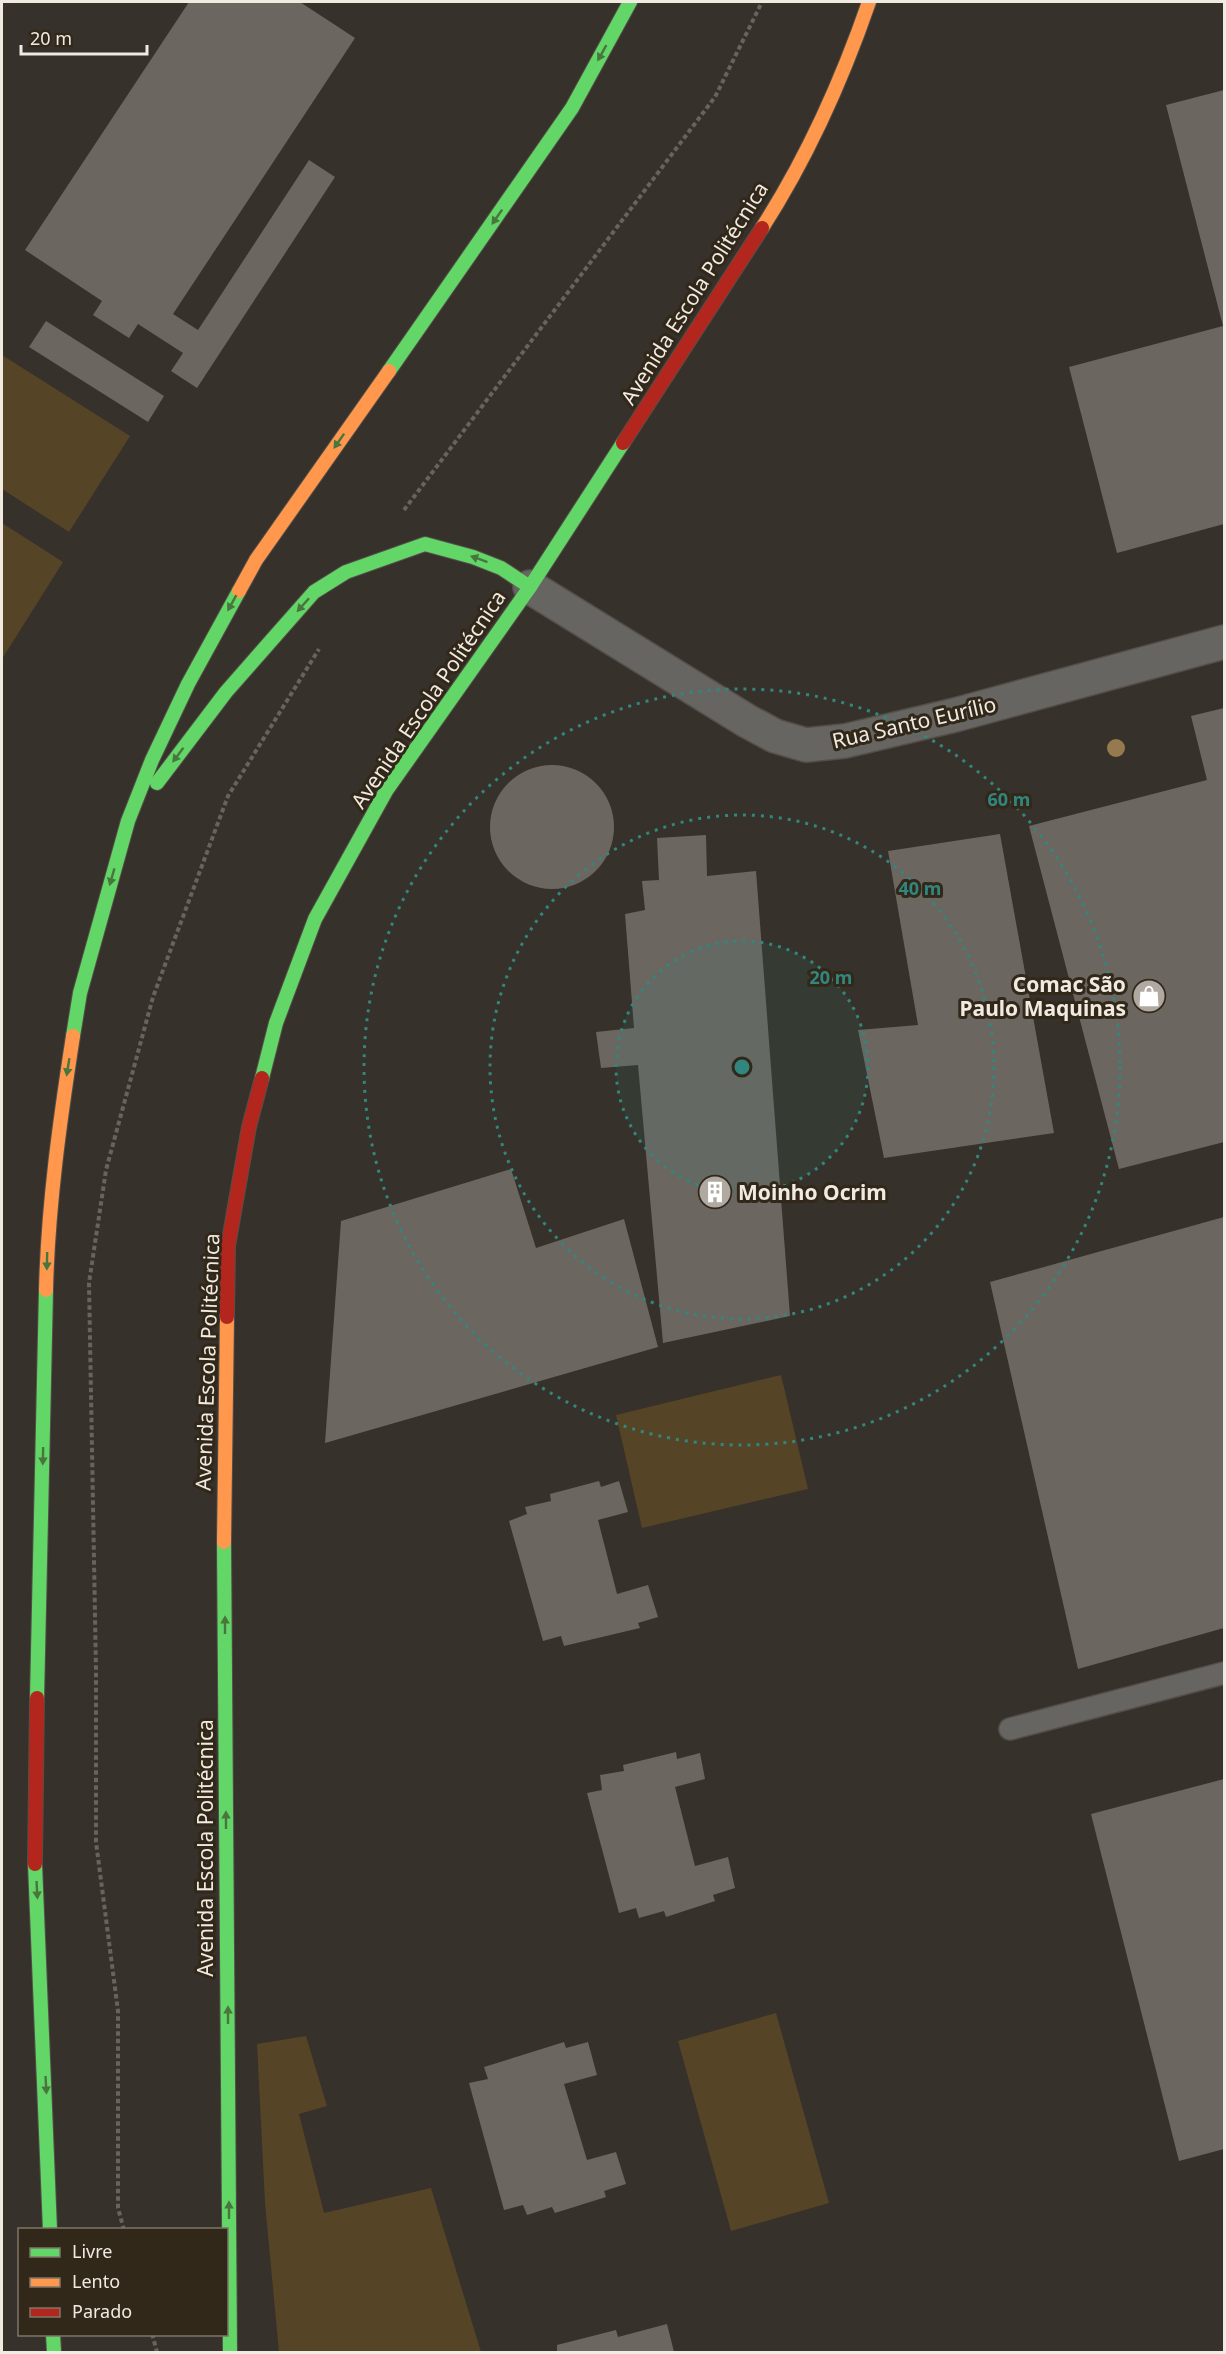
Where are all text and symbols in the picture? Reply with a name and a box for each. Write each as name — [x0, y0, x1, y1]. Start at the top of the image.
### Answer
scale bar — [21, 18, 147, 56]
text: 20 m — [30, 26, 72, 50]
one-way arrow — [597, 45, 607, 62]
street label: Avenida Escola Politécnica — [614, 176, 774, 410]
one-way arrow — [492, 209, 504, 225]
one-way arrow — [333, 432, 345, 448]
one-way arrow — [470, 554, 488, 564]
street label: Avenida Escola Politécnica — [344, 584, 512, 814]
one-way arrow — [227, 595, 237, 612]
one-way arrow — [297, 597, 310, 612]
street label: Rua Santo Eurílio — [829, 690, 999, 754]
one-way arrow — [172, 747, 184, 763]
text: 60 m — [988, 787, 1030, 811]
one-way arrow — [107, 869, 116, 887]
text: 40 m — [899, 876, 941, 900]
text: 20 m — [810, 965, 852, 989]
place label: Comac São Paulo Maquinas — [960, 970, 1126, 1022]
shop icon: Comac São Paulo Maquinas — [1131, 978, 1167, 1014]
centre of rings — [732, 1057, 752, 1077]
one-way arrow — [64, 1058, 73, 1077]
building icon: Moinho Ocrim — [697, 1174, 733, 1210]
place label: Moinho Ocrim — [738, 1178, 887, 1206]
street label: Avenida Escola Politécnica — [189, 1233, 225, 1491]
one-way arrow — [42, 1251, 52, 1270]
one-way arrow — [38, 1446, 47, 1465]
one-way arrow — [220, 1616, 229, 1635]
street label: Avenida Escola Politécnica — [191, 1719, 219, 1977]
one-way arrow — [221, 1811, 231, 1830]
one-way arrow — [32, 1880, 41, 1899]
one-way arrow — [223, 2006, 232, 2025]
one-way arrow — [41, 2075, 50, 2094]
one-way arrow — [224, 2201, 234, 2220]
legend — [18, 2228, 228, 2336]
text: Livre — [72, 2239, 112, 2263]
text: Lento — [72, 2269, 120, 2293]
text: Parado — [72, 2299, 132, 2323]

